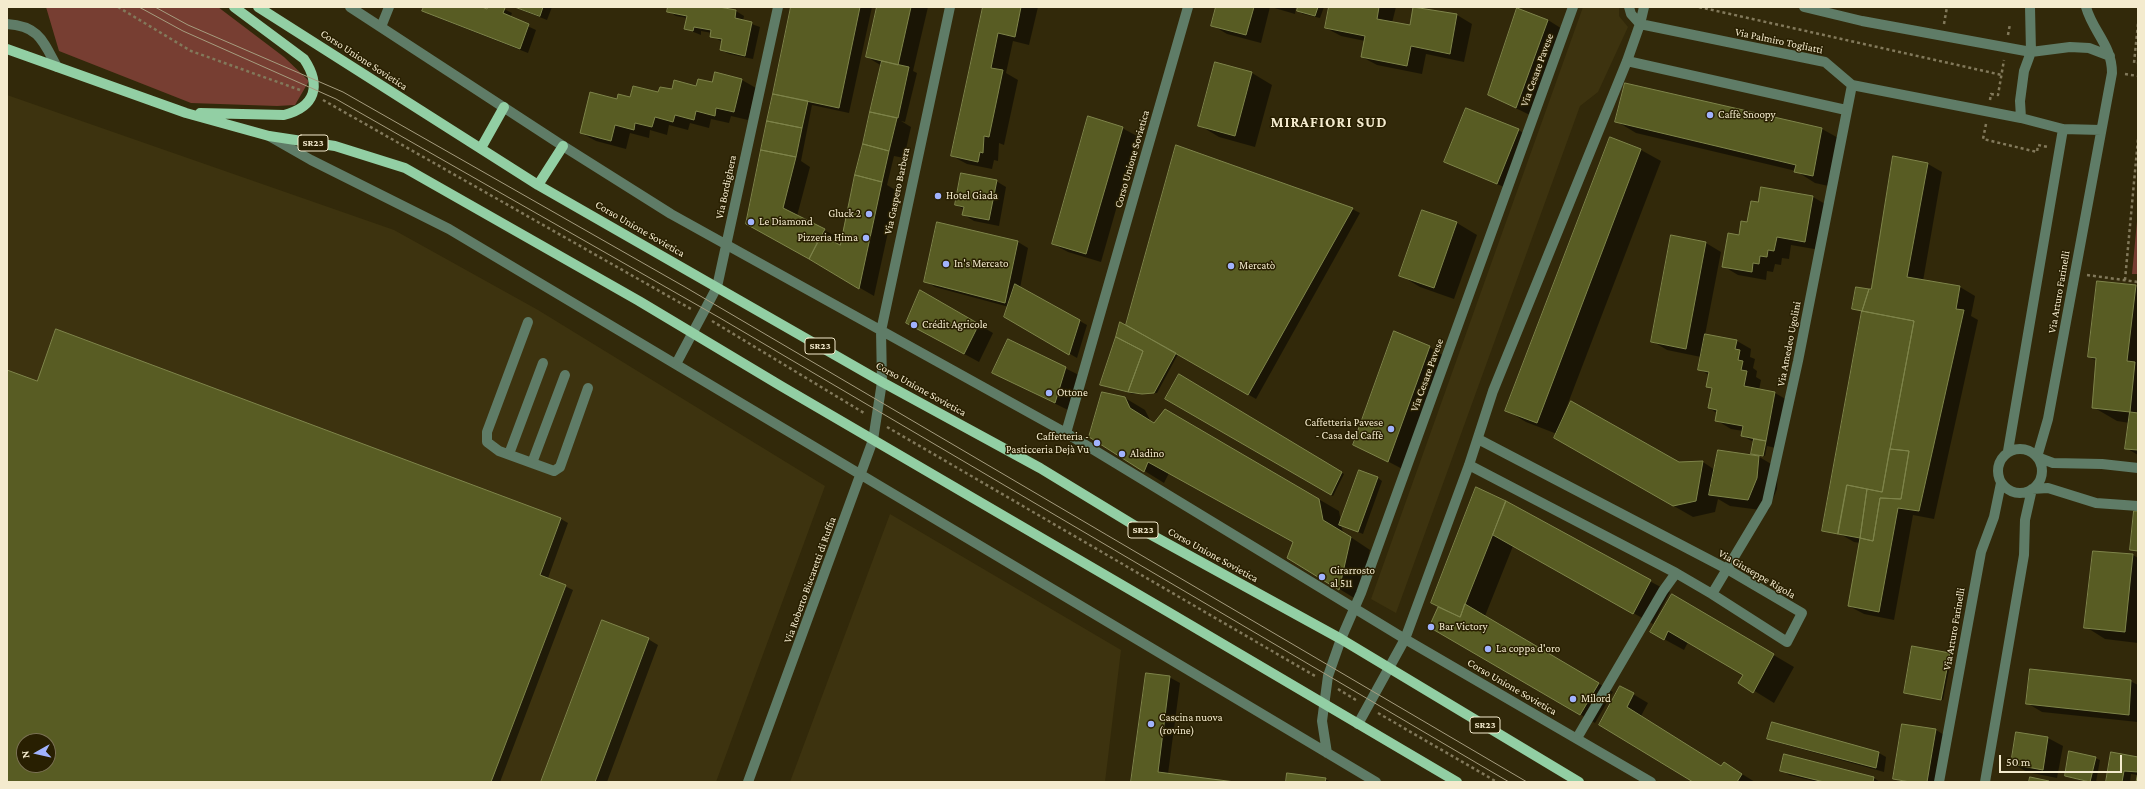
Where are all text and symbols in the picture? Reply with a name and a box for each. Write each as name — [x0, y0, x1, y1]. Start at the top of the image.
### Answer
street label: Via Palmiro Togliatti — [1734, 25, 1824, 57]
street label: Corso Unione Sovietica — [318, 27, 410, 93]
street label: Via Cesare Pavese — [1518, 32, 1556, 108]
street label: Corso Unione Sovietica — [1112, 108, 1152, 210]
place label: Caffè Snoopy — [1718, 108, 1776, 122]
marker: Caffè Snoopy — [1705, 110, 1715, 120]
district label: MIRAFIORI SUD — [1270, 113, 1388, 131]
road number: SR23 — [298, 135, 328, 151]
street label: Via Gaspero Barbera — [881, 146, 913, 236]
street label: Via Bordighera — [713, 154, 739, 220]
place label: Hotel Giada — [946, 189, 998, 203]
marker: Hotel Giada — [933, 191, 943, 201]
street label: Corso Unione Sovietica — [593, 198, 687, 260]
place label: Gluck 2 — [828, 207, 861, 221]
marker: Gluck 2 — [864, 209, 874, 219]
place label: Le Diamond — [759, 215, 813, 229]
marker: Le Diamond — [746, 217, 756, 227]
place label: Pizzeria Hima — [797, 231, 858, 245]
marker: Pizzeria Hima — [861, 233, 871, 243]
street label: Via Arturo Farinelli — [2045, 250, 2073, 334]
place label: In's Mercato — [954, 257, 1008, 271]
marker: In's Mercato — [941, 259, 951, 269]
place label: Mercatò — [1239, 259, 1275, 273]
marker: Mercatò — [1226, 261, 1236, 271]
street label: Via Amedeo Ugolini — [1774, 300, 1804, 388]
place label: Crédit Agricole — [922, 318, 987, 332]
marker: Crédit Agricole — [909, 320, 919, 330]
street label: Via Cesare Pavese — [1408, 337, 1446, 413]
road number: SR23 — [805, 338, 835, 354]
street label: Corso Unione Sovietica — [873, 359, 969, 419]
place label: Ottone — [1057, 386, 1088, 400]
marker: Ottone — [1044, 388, 1054, 398]
place label: Caffetteria Pavese - Casa del Caffè — [1305, 416, 1383, 442]
marker: Caffetteria Pavese - Casa del Caffè — [1386, 424, 1396, 434]
place label: Caffetteria - Pasticceria Dejà Vu — [1006, 430, 1089, 456]
marker: Caffetteria - Pasticceria Dejà Vu — [1092, 438, 1102, 448]
place label: Aladino — [1130, 447, 1164, 461]
marker: Aladino — [1117, 449, 1127, 459]
street label: Via Roberto Biscaretti di Ruffia — [781, 515, 839, 645]
road number: SR23 — [1128, 522, 1158, 538]
street label: Corso Unione Sovietica — [1165, 525, 1261, 585]
street label: Via Giuseppe Rigola — [1716, 547, 1798, 601]
place label: Girarrosto al 511 — [1330, 564, 1375, 590]
marker: Girarrosto al 511 — [1317, 572, 1327, 582]
street label: Via Arturo Farinelli — [1940, 587, 1968, 671]
place label: Bar Victory — [1439, 620, 1488, 634]
marker: Bar Victory — [1426, 622, 1436, 632]
place label: La coppa d'oro — [1496, 642, 1560, 656]
marker: La coppa d'oro — [1483, 644, 1493, 654]
street label: Corso Unione Sovietica — [1465, 656, 1559, 718]
place label: Milord — [1581, 692, 1611, 706]
marker: Milord — [1568, 694, 1578, 704]
place label: Cascina nuova (rovine) — [1159, 711, 1223, 737]
road number: SR23 — [1470, 717, 1500, 733]
marker: Cascina nuova (rovine) — [1146, 719, 1156, 729]
north arrow — [16, 733, 56, 773]
scale bar — [2001, 747, 2124, 773]
text: N — [19, 750, 32, 759]
text: 50 m — [2006, 755, 2030, 769]

